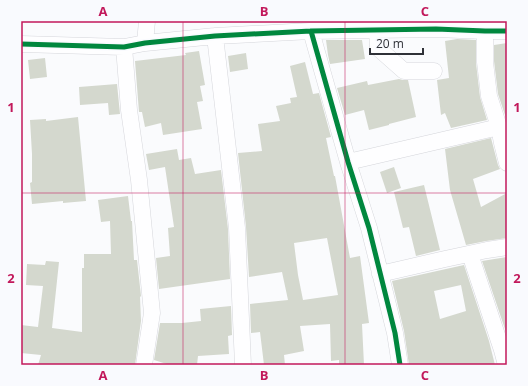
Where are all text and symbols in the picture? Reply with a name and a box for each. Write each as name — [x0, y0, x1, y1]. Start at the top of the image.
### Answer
text: A — [99, 2, 108, 20]
text: B — [260, 2, 269, 20]
text: C — [421, 2, 429, 20]
scale bar — [370, 30, 423, 56]
text: 20 m — [376, 35, 404, 52]
text: 1 — [7, 98, 15, 116]
text: 1 — [513, 98, 521, 116]
text: 2 — [7, 269, 15, 287]
text: 2 — [513, 269, 521, 287]
text: A — [99, 366, 108, 384]
text: B — [260, 366, 269, 384]
text: C — [421, 366, 429, 384]

